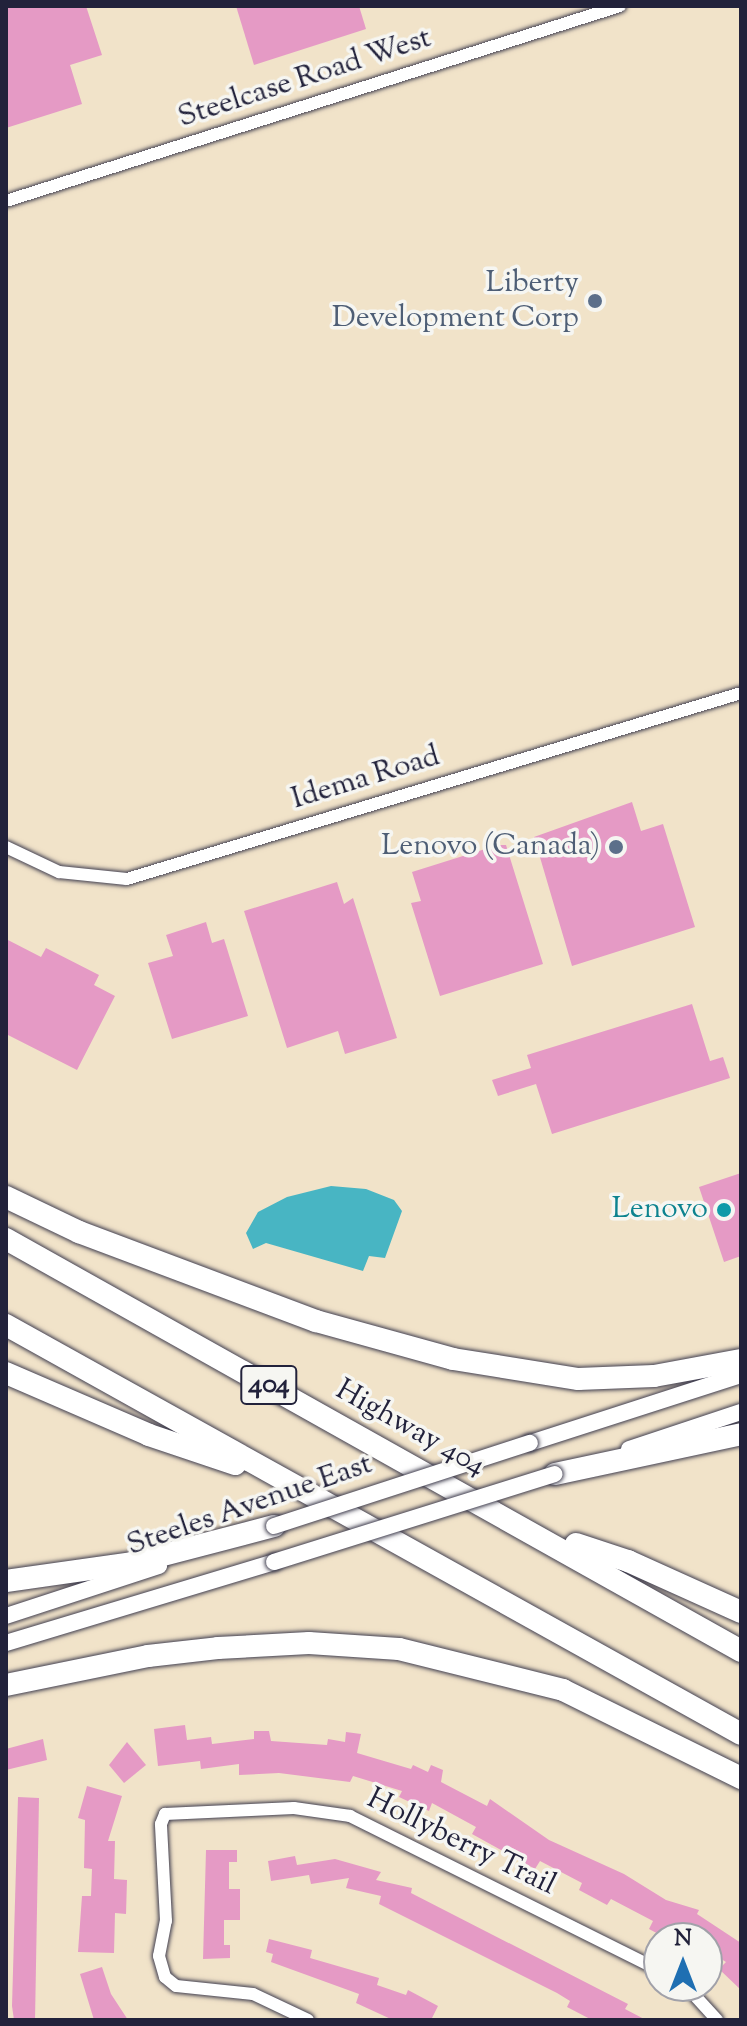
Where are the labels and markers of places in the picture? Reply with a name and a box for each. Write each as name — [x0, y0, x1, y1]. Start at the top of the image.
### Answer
place label: Liberty Development Corp — [332, 266, 579, 336]
marker: Liberty Development Corp — [586, 292, 604, 310]
place label: Lenovo (Canada) — [381, 829, 600, 865]
marker: Lenovo (Canada) — [607, 838, 625, 856]
place label: Lenovo — [612, 1192, 708, 1228]
marker: Lenovo — [715, 1201, 733, 1219]

